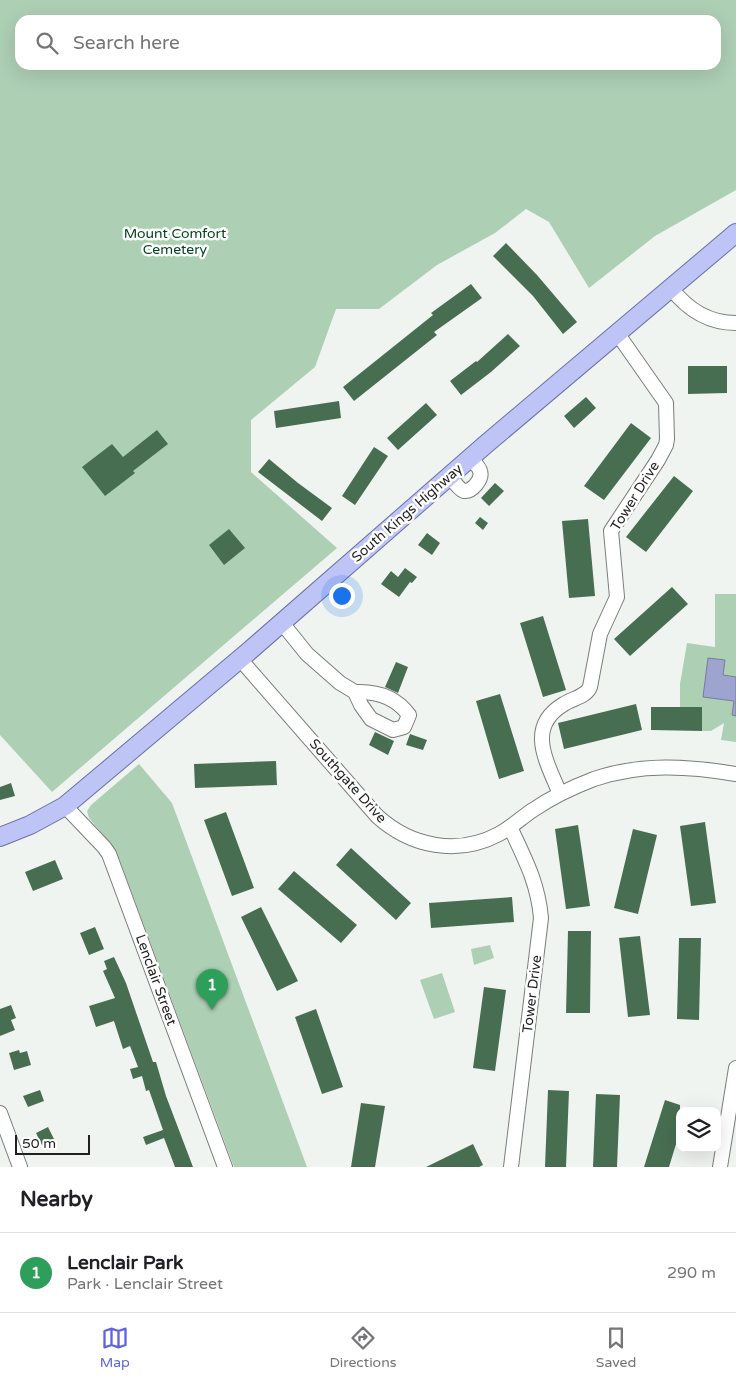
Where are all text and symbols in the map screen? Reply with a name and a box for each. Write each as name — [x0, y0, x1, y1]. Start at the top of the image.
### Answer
search box — [15, 15, 721, 70]
icon: search — [33, 29, 61, 57]
text: Search here — [73, 32, 180, 54]
park label: Mount Comfort Cemetery — [124, 225, 227, 258]
street label: Tower Drive — [607, 458, 663, 534]
street label: South Kings Highway — [348, 460, 466, 566]
your location — [329, 583, 355, 609]
street label: Southgate Drive — [306, 735, 390, 827]
street label: Lenclair Street — [132, 932, 181, 1029]
street label: Tower Drive — [519, 954, 545, 1034]
pin: 1 — [196, 969, 228, 1010]
map controls — [676, 1107, 721, 1152]
button: layers — [676, 1107, 721, 1152]
scale bar — [15, 1132, 90, 1155]
text: 50 m — [22, 1135, 56, 1152]
text: Nearby — [20, 1187, 93, 1212]
text: Lenclair Park — [67, 1252, 183, 1274]
text: 1 — [31, 1263, 41, 1283]
text: 290 m — [667, 1263, 716, 1283]
text: Park · Lenclair Street — [67, 1274, 223, 1294]
tab: Map — [100, 1324, 130, 1371]
tab: Directions — [329, 1324, 396, 1371]
tab: Saved — [596, 1324, 636, 1371]

